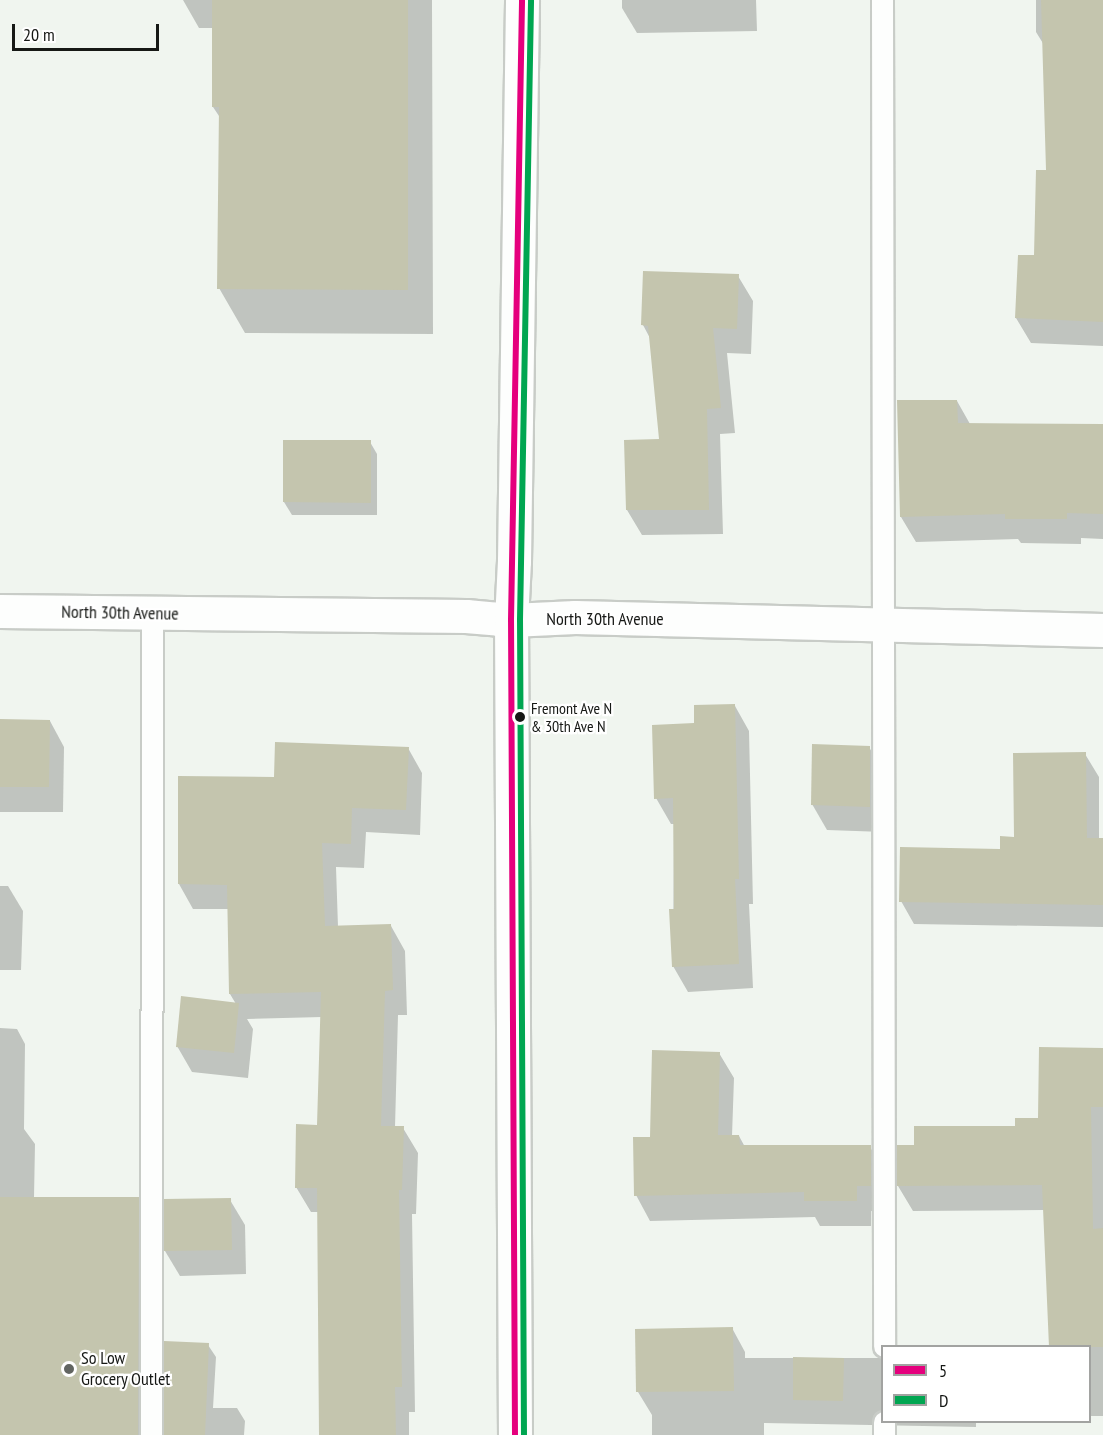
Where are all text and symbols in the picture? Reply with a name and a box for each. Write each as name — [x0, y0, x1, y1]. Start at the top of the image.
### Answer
scale bar — [15, 12, 162, 50]
text: 20 m — [23, 23, 55, 46]
street label: North 30th Avenue — [61, 601, 179, 625]
street label: North 30th Avenue — [546, 608, 664, 630]
place label: Fremont Ave N & 30th Ave N — [531, 698, 613, 736]
marker: Fremont Ave N & 30th Ave N — [514, 711, 526, 723]
legend — [881, 1345, 1091, 1423]
place label: So Low Grocery Outlet — [81, 1348, 171, 1390]
text: 5 — [939, 1359, 947, 1382]
marker: So Low Grocery Outlet — [62, 1362, 76, 1376]
text: D — [939, 1389, 948, 1412]

